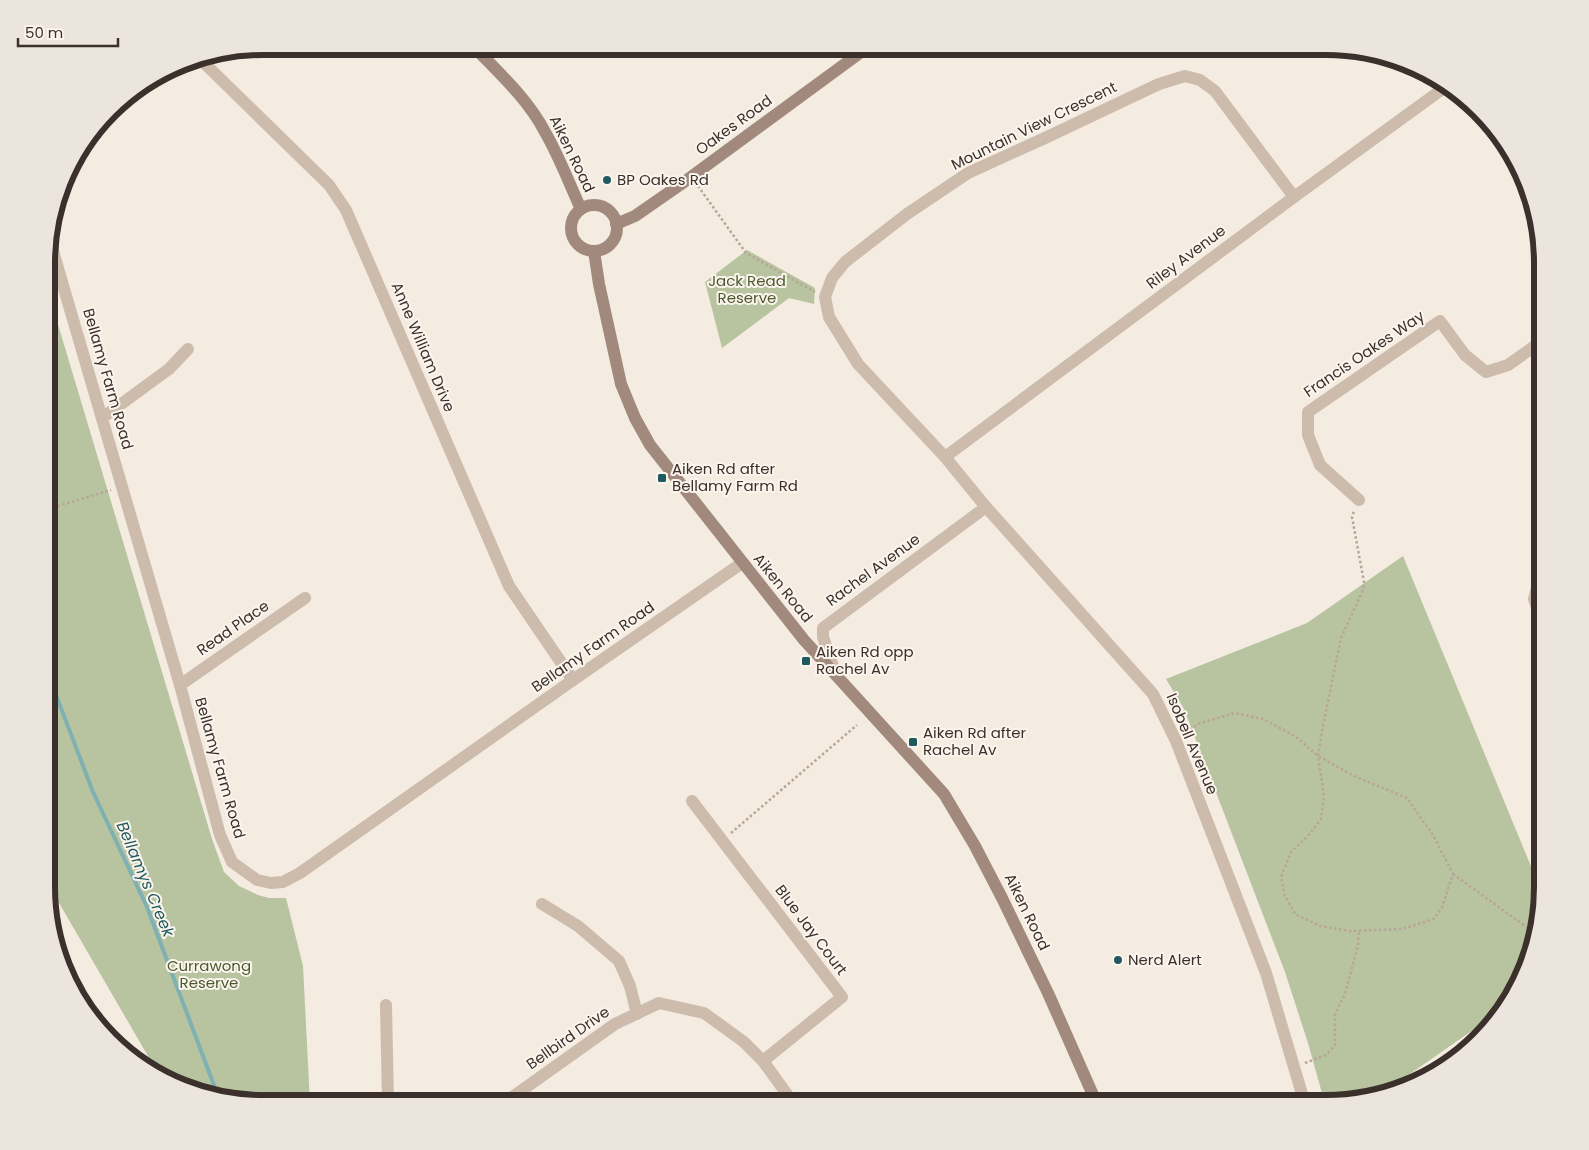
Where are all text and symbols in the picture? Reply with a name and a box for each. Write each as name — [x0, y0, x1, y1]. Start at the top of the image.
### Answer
scale bar — [18, 15, 118, 47]
text: 50 m — [25, 22, 63, 43]
street label: Mountain View Crescent — [947, 76, 1120, 175]
street label: Oakes Road — [691, 90, 776, 159]
street label: Aiken Road — [545, 112, 600, 196]
place label: BP Oakes Rd — [617, 169, 709, 190]
marker: BP Oakes Rd — [601, 174, 613, 186]
street label: Riley Avenue — [1142, 220, 1230, 293]
park label: Jack Read Reserve — [708, 270, 786, 308]
street label: Anne William Drive — [387, 279, 460, 415]
street label: Francis Oakes Way — [1299, 305, 1429, 402]
street label: Bellamy Farm Road — [78, 306, 139, 452]
place label: Aiken Rd after Bellamy Farm Rd — [672, 458, 798, 496]
marker: Aiken Rd after Bellamy Farm Rd — [656, 472, 668, 484]
street label: Rachel Avenue — [822, 528, 924, 611]
street label: Aiken Road — [749, 549, 818, 627]
street label: Read Place — [192, 595, 273, 660]
street label: Bellamy Farm Road — [527, 596, 658, 697]
place label: Aiken Rd opp Rachel Av — [816, 641, 914, 679]
marker: Aiken Rd opp Rachel Av — [800, 655, 812, 667]
street label: Isobell Avenue — [1162, 690, 1223, 798]
street label: Bellamy Farm Road — [190, 695, 251, 841]
place label: Aiken Rd after Rachel Av — [923, 722, 1027, 760]
marker: Aiken Rd after Rachel Av — [907, 736, 919, 748]
water label: Bellamys Creek — [111, 818, 181, 941]
street label: Aiken Road — [1000, 870, 1055, 954]
street label: Blue Jay Court — [770, 880, 852, 979]
place label: Nerd Alert — [1128, 949, 1202, 970]
marker: Nerd Alert — [1112, 954, 1124, 966]
park label: Currawong Reserve — [167, 955, 251, 993]
street label: Bellbird Drive — [522, 1001, 613, 1074]

